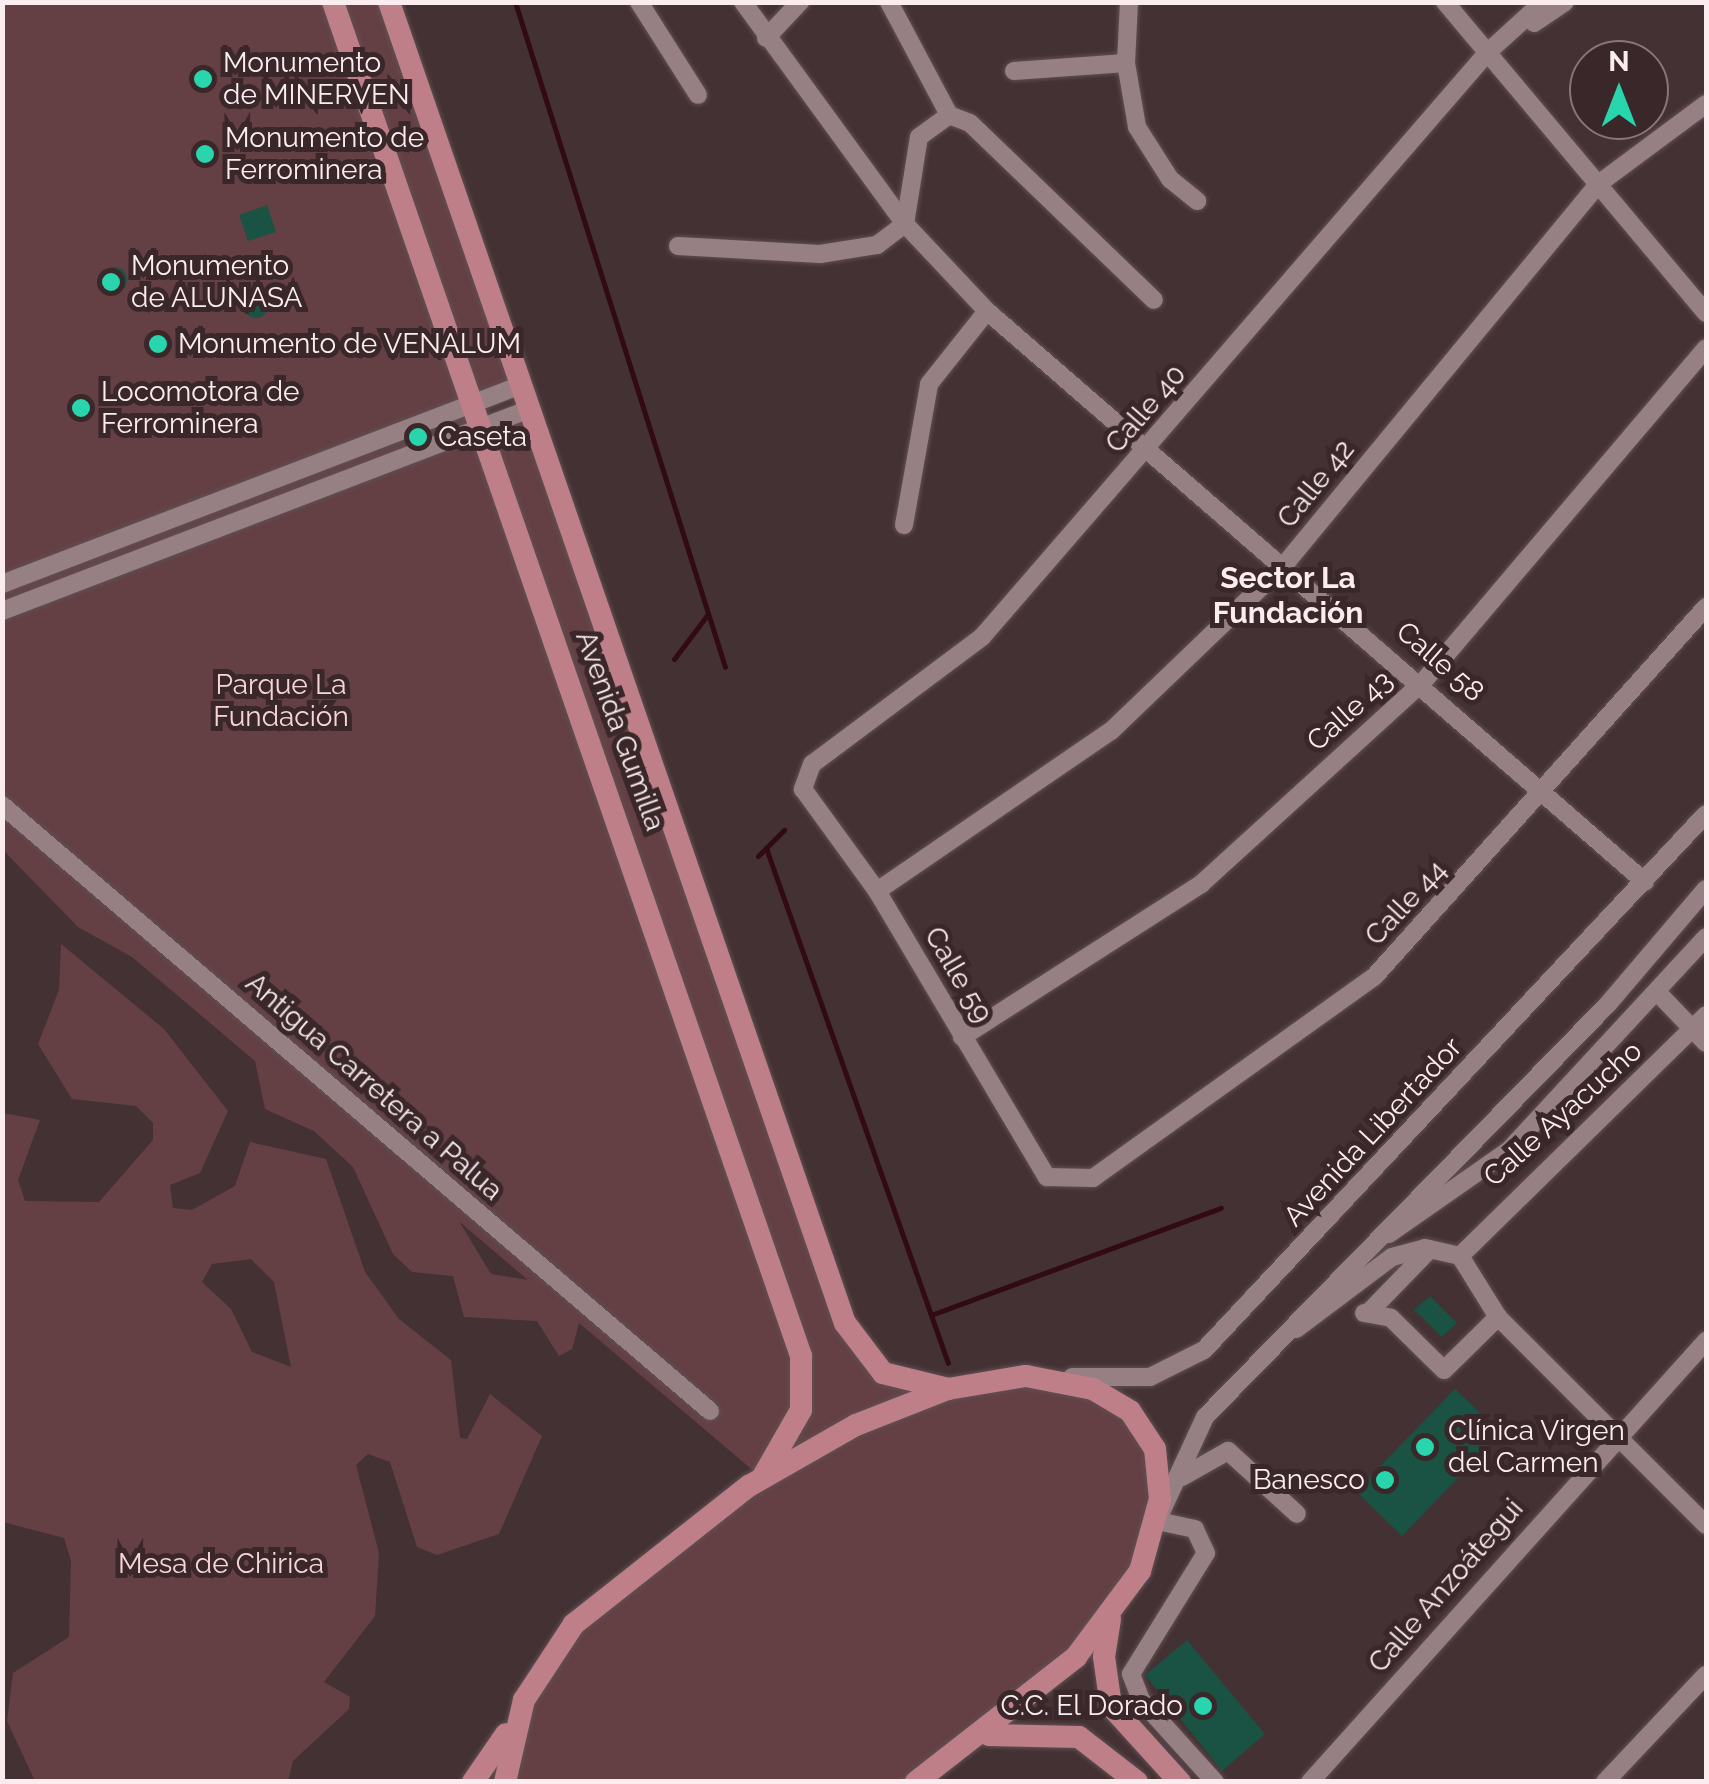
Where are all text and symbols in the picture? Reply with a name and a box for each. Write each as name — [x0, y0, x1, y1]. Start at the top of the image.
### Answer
north arrow — [1569, 40, 1669, 140]
text: N — [1608, 45, 1630, 78]
place label: Monumento de MINERVEN — [223, 46, 410, 112]
marker: Monumento de MINERVEN — [192, 68, 214, 90]
place label: Monumento de Ferrominera — [225, 121, 424, 187]
marker: Monumento de Ferrominera — [194, 143, 216, 165]
place label: Monumento de ALUNASA — [131, 249, 303, 315]
marker: Monumento de ALUNASA — [100, 271, 122, 293]
place label: Monumento de VENALUM — [178, 327, 522, 361]
marker: Monumento de VENALUM — [147, 333, 169, 355]
street label: Calle 40 — [1099, 358, 1193, 460]
place label: Locomotora de Ferrominera — [101, 375, 300, 441]
marker: Locomotora de Ferrominera — [70, 397, 92, 419]
place label: Caseta — [438, 420, 527, 454]
marker: Caseta — [407, 426, 429, 448]
street label: Calle 42 — [1270, 433, 1362, 535]
district label: Sector La Fundación — [1213, 560, 1363, 630]
street label: Calle 58 — [1389, 615, 1491, 709]
street label: Avenida Gumilla — [568, 627, 672, 835]
street label: Calle 43 — [1300, 664, 1400, 758]
park label: Parque La Fundación — [213, 668, 349, 734]
street label: Calle 44 — [1358, 854, 1454, 952]
street label: Calle 59 — [917, 921, 999, 1029]
street label: Antigua Carretera a Palua — [239, 966, 509, 1208]
street label: Avenida Libertador — [1277, 1031, 1469, 1233]
street label: Calle Ayacucho — [1477, 1034, 1649, 1194]
place label: Clínica Virgen del Carmen — [1448, 1414, 1626, 1480]
marker: Clínica Virgen del Carmen — [1412, 1434, 1438, 1460]
place label: Banesco — [1253, 1463, 1365, 1497]
marker: Banesco — [1374, 1469, 1396, 1491]
street label: Calle Anzoátegui — [1361, 1492, 1531, 1680]
park label: Mesa de Chirica — [118, 1547, 324, 1581]
place label: C.C. El Dorado — [1000, 1689, 1183, 1723]
marker: C.C. El Dorado — [1192, 1695, 1214, 1717]

